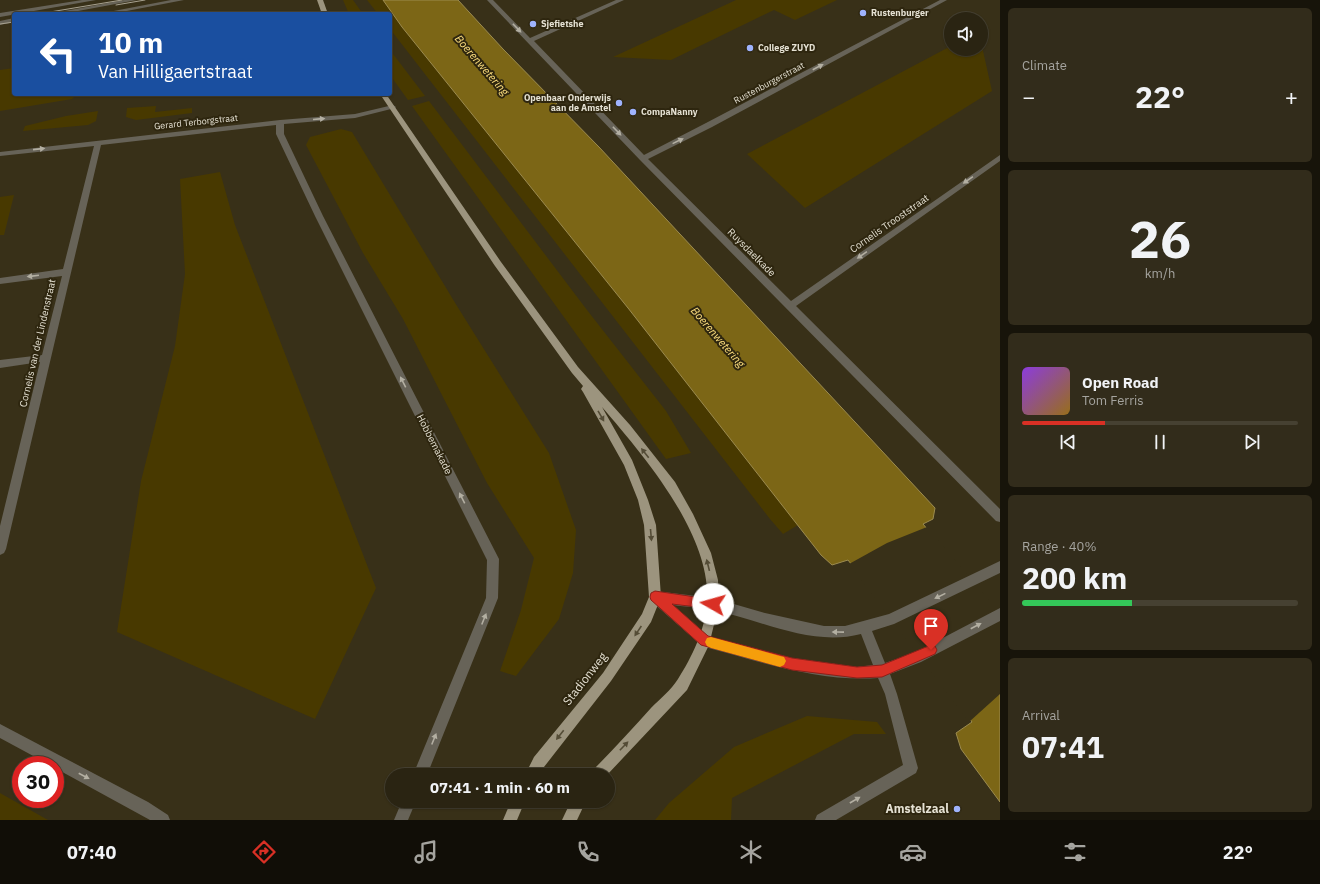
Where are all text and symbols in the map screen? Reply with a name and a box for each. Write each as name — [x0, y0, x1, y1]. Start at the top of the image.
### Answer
place label: Rustenburger — [871, 7, 929, 18]
marker: Rustenburger — [858, 8, 868, 18]
map controls — [944, 12, 988, 56]
button: sound — [944, 12, 988, 56]
place label: Sjefietshe — [541, 18, 584, 29]
marker: Sjefietshe — [528, 19, 538, 29]
one-way arrow — [512, 23, 522, 33]
text: 10 m — [98, 24, 163, 61]
icon: left — [32, 28, 84, 80]
water label: Boerenwetering — [452, 32, 512, 98]
place label: College ZUYD — [758, 42, 815, 53]
marker: College ZUYD — [745, 43, 755, 53]
text: Climate — [1022, 57, 1067, 74]
street label: Rustenburgerstraat — [732, 59, 806, 106]
text: Van Hilligaertstraat — [98, 60, 253, 83]
one-way arrow — [812, 64, 824, 71]
text: 22° — [1135, 77, 1185, 116]
text: − — [1022, 82, 1035, 111]
text: + — [1285, 82, 1298, 111]
place label: Openbaar Onderwijs aan de Amstel — [524, 92, 611, 113]
marker: Openbaar Onderwijs aan de Amstel — [614, 98, 624, 108]
place label: CompaNanny — [641, 106, 698, 117]
marker: CompaNanny — [628, 107, 638, 117]
street label: Gerard Terborgstraat — [153, 112, 238, 131]
one-way arrow — [313, 116, 325, 123]
one-way arrow — [612, 126, 622, 136]
one-way arrow — [672, 138, 684, 144]
one-way arrow — [33, 146, 45, 153]
one-way arrow — [963, 175, 973, 183]
street label: Cornelis Trooststraat — [847, 191, 932, 256]
text: 26 — [1129, 205, 1191, 272]
street label: Ruysdaelkade — [725, 225, 779, 280]
one-way arrow — [857, 251, 867, 259]
text: km/h — [1145, 265, 1175, 282]
one-way arrow — [27, 273, 39, 280]
street label: Cornelis van der Lindenstraat — [16, 277, 59, 408]
water label: Boerenwetering — [688, 304, 748, 370]
text: Open Road — [1082, 373, 1159, 392]
one-way arrow — [400, 376, 407, 388]
text: Tom Ferris — [1082, 392, 1144, 409]
one-way arrow — [598, 410, 605, 422]
street label: Hobbemakade — [414, 412, 455, 477]
icon: previous — [1057, 431, 1079, 453]
icon: pause — [1149, 431, 1171, 453]
icon: next — [1241, 431, 1263, 453]
one-way arrow — [641, 447, 650, 458]
one-way arrow — [459, 492, 465, 504]
one-way arrow — [647, 529, 654, 541]
text: Range · 40% — [1022, 538, 1096, 555]
text: 200 km — [1022, 558, 1127, 597]
one-way arrow — [705, 559, 711, 572]
position arrow — [692, 583, 734, 625]
one-way arrow — [934, 593, 946, 599]
pin — [914, 609, 948, 650]
one-way arrow — [481, 612, 487, 624]
icon: arrive — [920, 615, 942, 637]
one-way arrow — [971, 623, 982, 630]
one-way arrow — [634, 626, 642, 637]
one-way arrow — [831, 629, 844, 635]
street label: Stadionweg — [559, 649, 610, 708]
text: Arrival — [1022, 707, 1060, 724]
text: 07:41 — [1022, 727, 1104, 766]
one-way arrow — [556, 730, 564, 741]
one-way arrow — [432, 732, 438, 744]
one-way arrow — [619, 741, 629, 751]
speed limit sign: 30 — [12, 756, 64, 808]
one-way arrow — [78, 772, 90, 779]
text: 07:41 · 1 min · 60 m — [430, 778, 570, 797]
one-way arrow — [849, 797, 861, 804]
place label: Amstelzaal — [886, 801, 949, 816]
marker: Amstelzaal — [952, 804, 962, 814]
icon: directions — [250, 838, 278, 866]
icon: music — [412, 838, 440, 866]
icon: phone — [574, 838, 602, 866]
icon: climate — [737, 838, 765, 866]
icon: car — [899, 838, 927, 866]
icon: filters — [1061, 838, 1089, 866]
text: 07:40 — [67, 841, 116, 864]
text: 22° — [1223, 841, 1253, 864]

